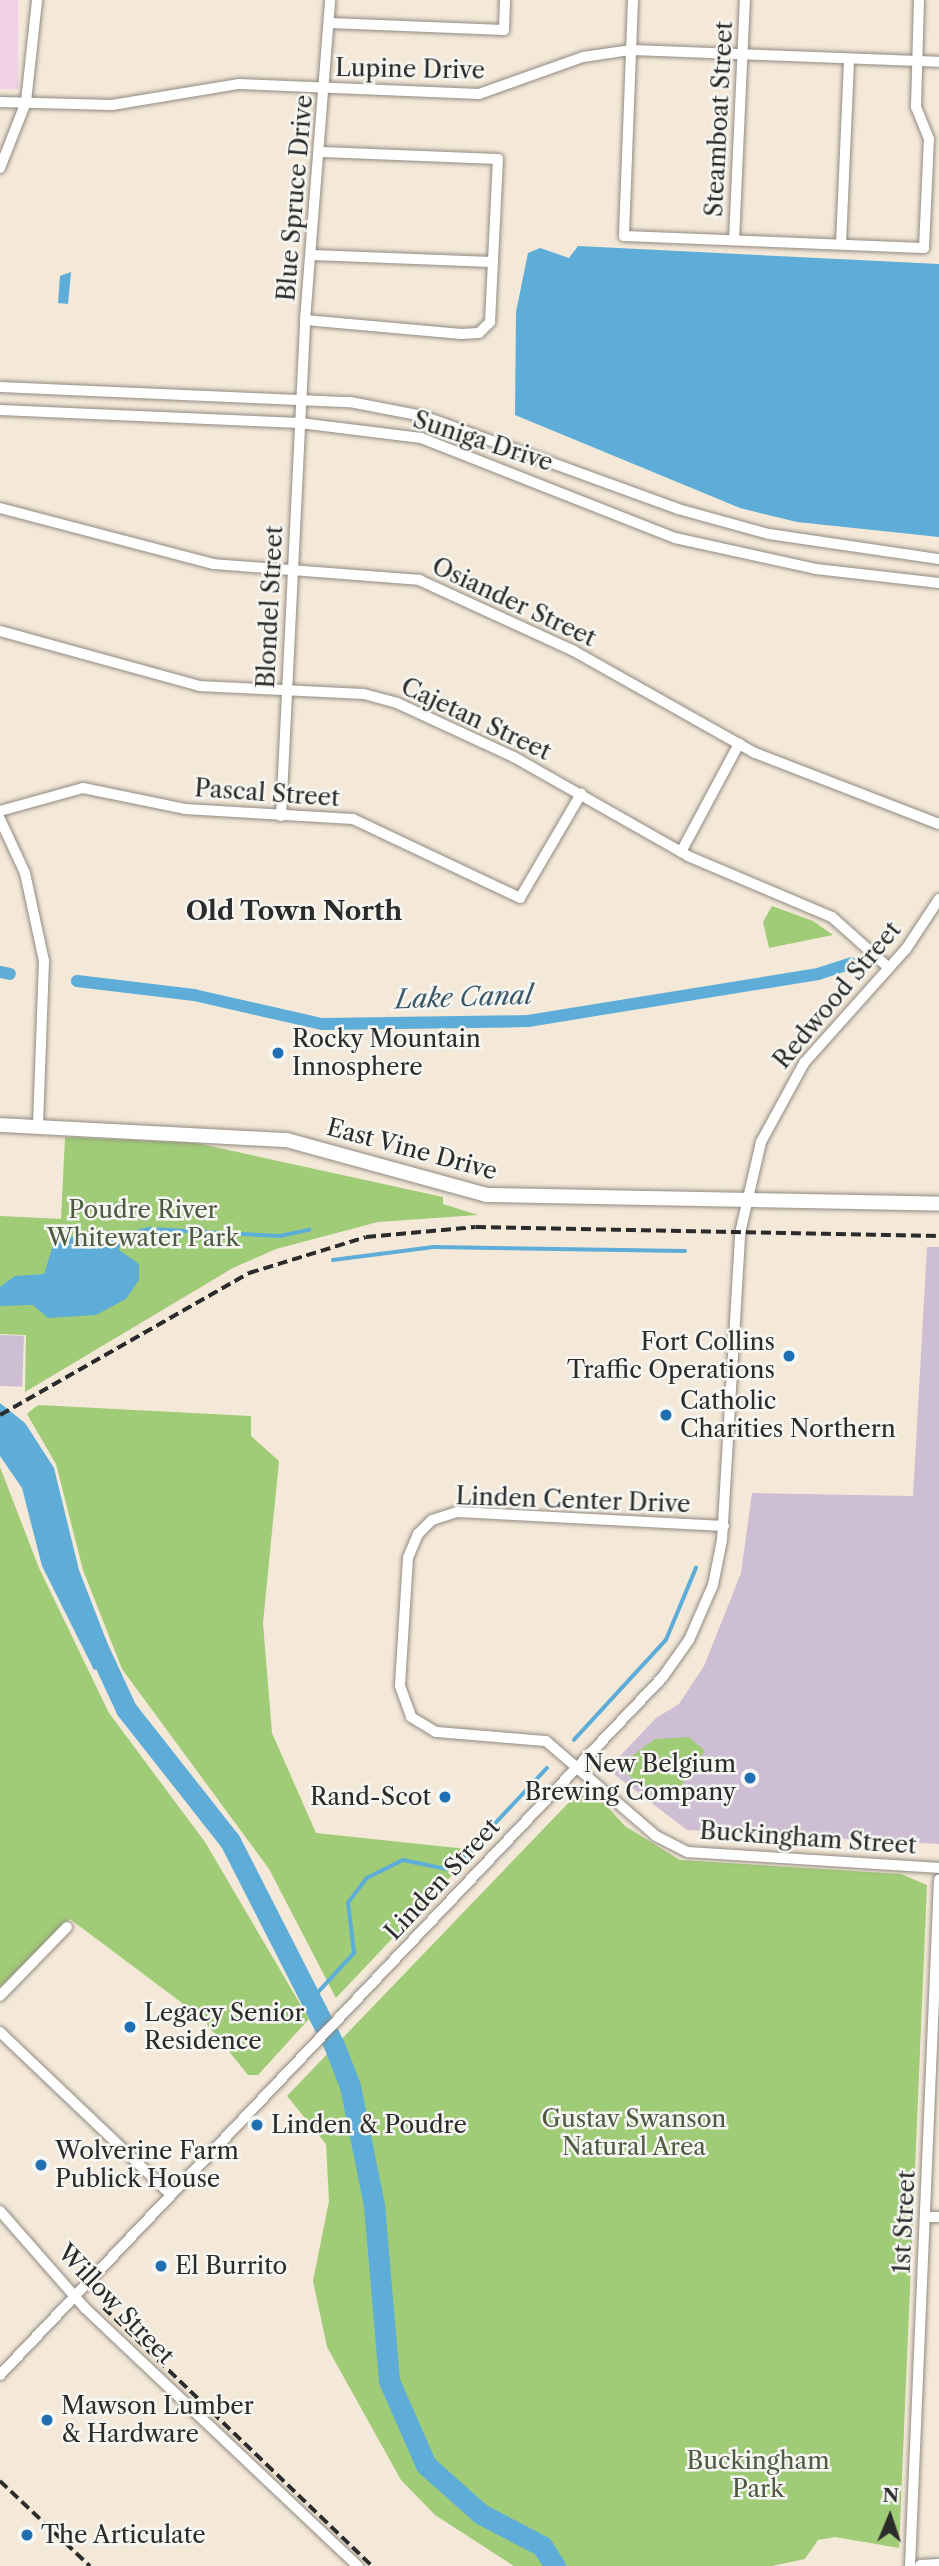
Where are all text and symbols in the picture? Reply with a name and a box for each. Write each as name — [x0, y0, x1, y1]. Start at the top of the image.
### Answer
street label: Steamboat Street — [699, 20, 739, 218]
street label: Lupine Drive — [335, 53, 485, 85]
street label: Blue Spruce Drive — [272, 94, 318, 302]
street label: Suniga Drive — [409, 405, 557, 477]
street label: Blondel Street — [251, 525, 289, 689]
street label: Osiander Street — [427, 551, 601, 653]
street label: Cajetan Street — [397, 672, 555, 766]
street label: Pascal Street — [193, 774, 341, 812]
district label: Old Town North — [185, 896, 403, 928]
street label: Redwood Street — [767, 916, 907, 1074]
water label: Lake Canal — [394, 980, 534, 1016]
place label: Rocky Mountain Innosphere — [292, 1025, 482, 1081]
marker: Rocky Mountain Innosphere — [270, 1045, 286, 1061]
street label: East Vine Drive — [323, 1112, 501, 1186]
park label: Poudre River Whitewater Park — [46, 1196, 240, 1252]
place label: Fort Collins Traffic Operations — [567, 1328, 775, 1384]
marker: Fort Collins Traffic Operations — [781, 1348, 797, 1364]
place label: Catholic Charities Northern — [680, 1387, 896, 1443]
marker: Catholic Charities Northern — [658, 1407, 674, 1423]
street label: Linden Center Drive — [455, 1482, 691, 1518]
place label: New Belgium Brewing Company — [524, 1750, 736, 1806]
marker: New Belgium Brewing Company — [742, 1770, 758, 1786]
place label: Rand-Scot — [310, 1783, 431, 1811]
marker: Rand-Scot — [437, 1789, 453, 1805]
street label: Linden Street — [378, 1812, 506, 1946]
street label: Buckingham Street — [699, 1816, 917, 1860]
place label: Legacy Senior Residence — [144, 1999, 305, 2055]
marker: Legacy Senior Residence — [122, 2019, 138, 2035]
park label: Gustav Swanson Natural Area — [541, 2105, 727, 2161]
place label: Linden & Poudre — [271, 2111, 467, 2139]
marker: Linden & Poudre — [249, 2117, 265, 2133]
place label: Wolverine Farm Publick House — [55, 2137, 239, 2193]
marker: Wolverine Farm Publick House — [33, 2157, 49, 2173]
street label: 1st Street — [887, 2170, 921, 2274]
street label: Willow Street — [51, 2238, 181, 2370]
place label: El Burrito — [175, 2252, 287, 2280]
marker: El Burrito — [153, 2258, 169, 2274]
place label: Mawson Lumber & Hardware — [61, 2392, 254, 2448]
marker: Mawson Lumber & Hardware — [39, 2412, 55, 2428]
park label: Buckingham Park — [686, 2447, 830, 2503]
north arrow — [855, 2482, 925, 2552]
text: N — [882, 2484, 899, 2507]
place label: The Articulate — [41, 2521, 207, 2549]
marker: The Articulate — [19, 2527, 35, 2543]

